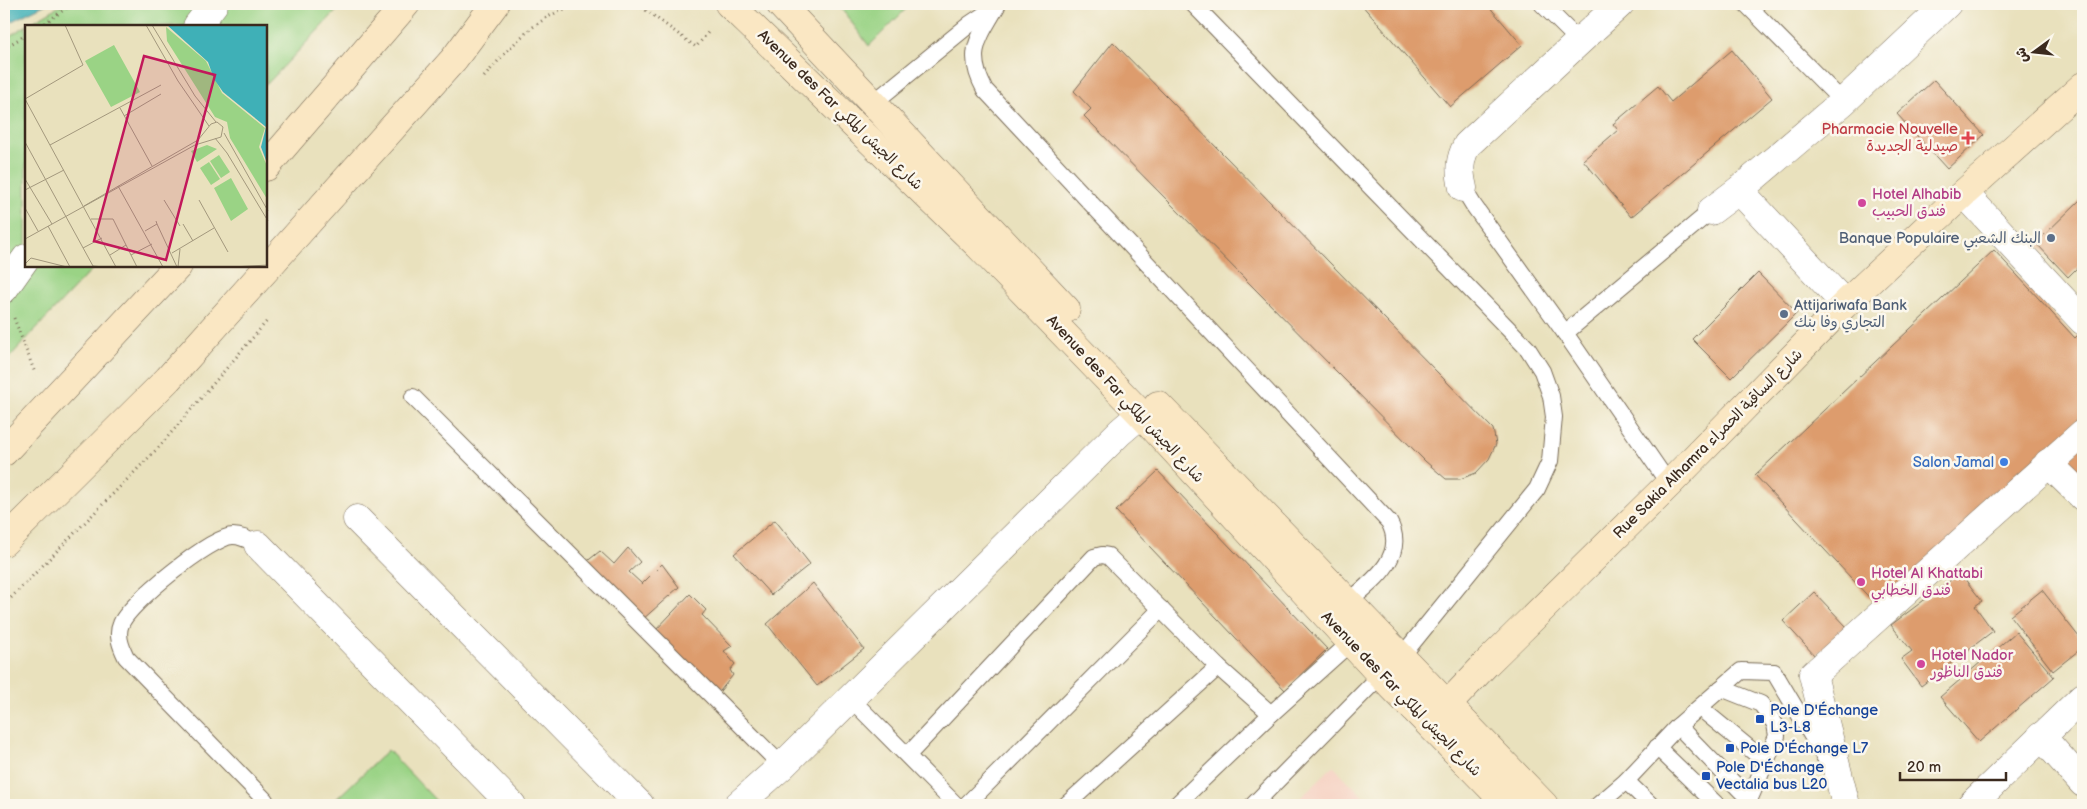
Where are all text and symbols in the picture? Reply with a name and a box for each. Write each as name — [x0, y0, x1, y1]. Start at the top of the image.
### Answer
inset map — [25, 25, 268, 268]
street label: Avenue des Far شارع الجيش الملكي — [751, 26, 927, 196]
north arrow — [2010, 28, 2060, 78]
text: ش — [2012, 46, 2032, 65]
place label: Pharmacie Nouvelle صيدلية الجديدة — [1822, 120, 1958, 156]
marker: Pharmacie Nouvelle صيدلية الجديدة — [1962, 132, 1974, 144]
place label: Hotel Alhabib فندق الحبيب — [1872, 185, 1962, 221]
marker: Hotel Alhabib فندق الحبيب — [1856, 197, 1868, 209]
place label: Banque Populaire البنك الشعبي — [1839, 229, 2041, 251]
marker: Banque Populaire البنك الشعبي — [2045, 232, 2057, 244]
place label: Attijariwafa Bank التجاري وفا بنك — [1794, 296, 1907, 333]
marker: Attijariwafa Bank التجاري وفا بنك — [1778, 308, 1790, 320]
street label: Avenue des Far شارع الجيش الملكي — [1040, 311, 1208, 489]
street label: Rue Sakia Alhamra شارع الساقية الحمراء — [1609, 345, 1807, 543]
place label: Salon Jamal — [1913, 453, 1994, 472]
marker: Salon Jamal — [1998, 456, 2010, 468]
place label: Hotel Al Khattabi فندق الخطابي — [1871, 564, 1983, 603]
marker: Hotel Al Khattabi فندق الخطابي — [1855, 576, 1867, 588]
street label: Avenue des Far شارع الجيش الملكي — [1315, 607, 1485, 783]
place label: Hotel Nador فندق الناظور — [1930, 646, 2014, 682]
marker: Hotel Nador فندق الناظور — [1915, 658, 1927, 670]
place label: Pole D'Échange L3-L8 — [1770, 701, 1878, 737]
marker: Pole D'Échange L3-L8 — [1754, 713, 1766, 725]
place label: Pole D'Échange L7 — [1740, 739, 1869, 758]
marker: Pole D'Échange L7 — [1724, 742, 1736, 754]
scale bar — [1900, 749, 2006, 781]
place label: Pole D'Échange Vectalia bus L20 — [1716, 758, 1828, 794]
text: 20 m — [1907, 758, 1941, 777]
marker: Pole D'Échange Vectalia bus L20 — [1700, 770, 1712, 782]

